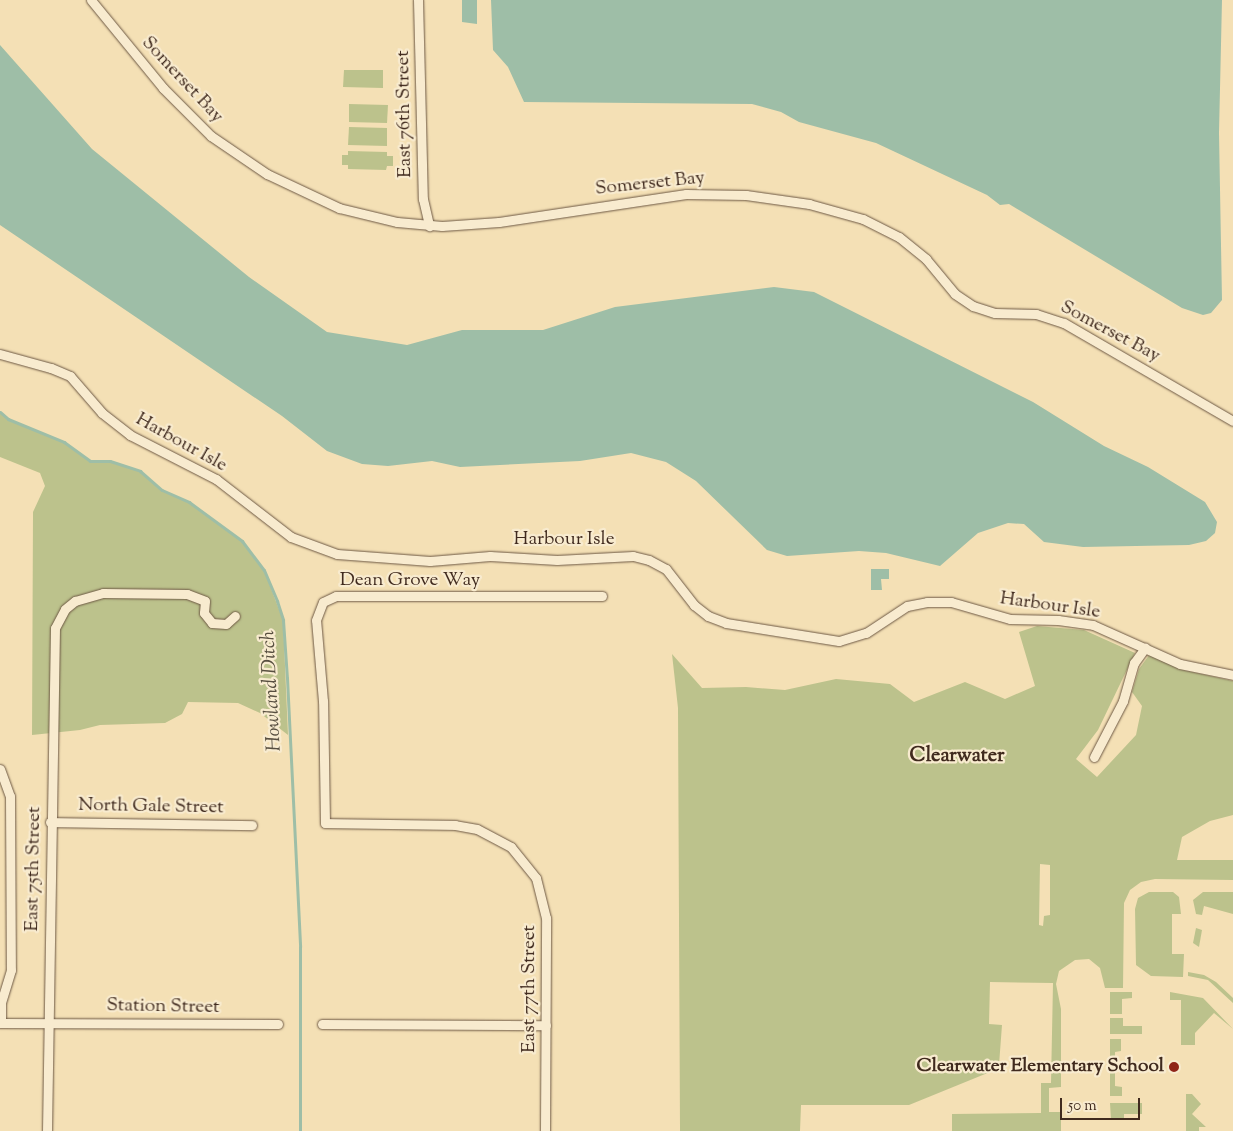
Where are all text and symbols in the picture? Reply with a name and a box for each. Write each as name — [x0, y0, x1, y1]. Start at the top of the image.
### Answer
street label: Somerset Bay — [136, 32, 228, 128]
street label: East 76th Street — [392, 50, 418, 178]
street label: Somerset Bay — [594, 167, 706, 201]
street label: Somerset Bay — [1056, 296, 1164, 368]
street label: Harbour Isle — [131, 409, 231, 477]
street label: Harbour Isle — [513, 529, 615, 551]
street label: Dean Grove Way — [340, 570, 480, 592]
street label: Harbour Isle — [998, 588, 1102, 624]
water label: Howland Ditch — [257, 630, 287, 752]
district label: Clearwater — [910, 744, 1004, 768]
street label: North Gale Street — [78, 794, 224, 820]
street label: East 75th Street — [22, 806, 46, 932]
street label: East 77th Street — [519, 925, 541, 1053]
street label: Station Street — [106, 995, 220, 1019]
place label: Clearwater Elementary School — [917, 1056, 1164, 1078]
marker: Clearwater Elementary School — [1168, 1061, 1180, 1073]
scale bar — [1063, 1088, 1143, 1120]
text: 50 m — [1068, 1096, 1097, 1117]

